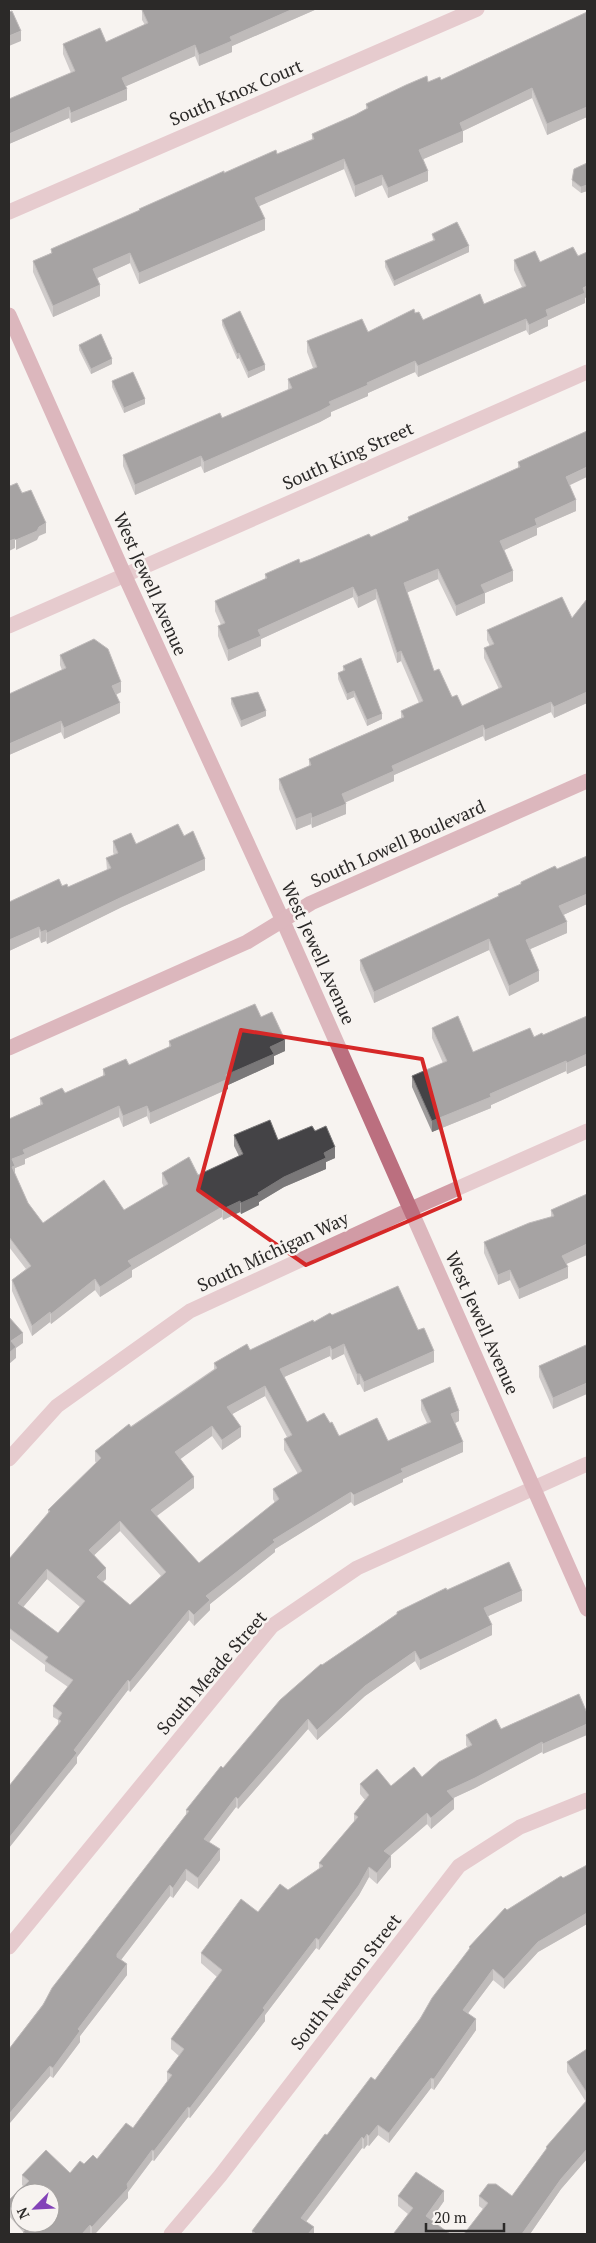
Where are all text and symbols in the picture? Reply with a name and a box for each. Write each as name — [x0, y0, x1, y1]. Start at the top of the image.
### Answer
street label: South Knox Court — [165, 53, 306, 131]
street label: South King Street — [278, 415, 417, 495]
street label: West Jewell Avenue — [109, 508, 193, 659]
street label: South Lowell Boulevard — [306, 794, 489, 892]
street label: West Jewell Avenue — [277, 877, 361, 1028]
street label: South Michigan Way — [193, 1205, 353, 1297]
street label: West Jewell Avenue — [441, 1247, 525, 1398]
street label: South Meade Street — [151, 1605, 272, 1739]
street label: South Newton Street — [284, 1908, 406, 2054]
north arrow — [10, 2183, 60, 2233]
scale bar — [426, 2200, 504, 2232]
text: N — [12, 2204, 34, 2222]
text: 20 m — [434, 2207, 467, 2227]

